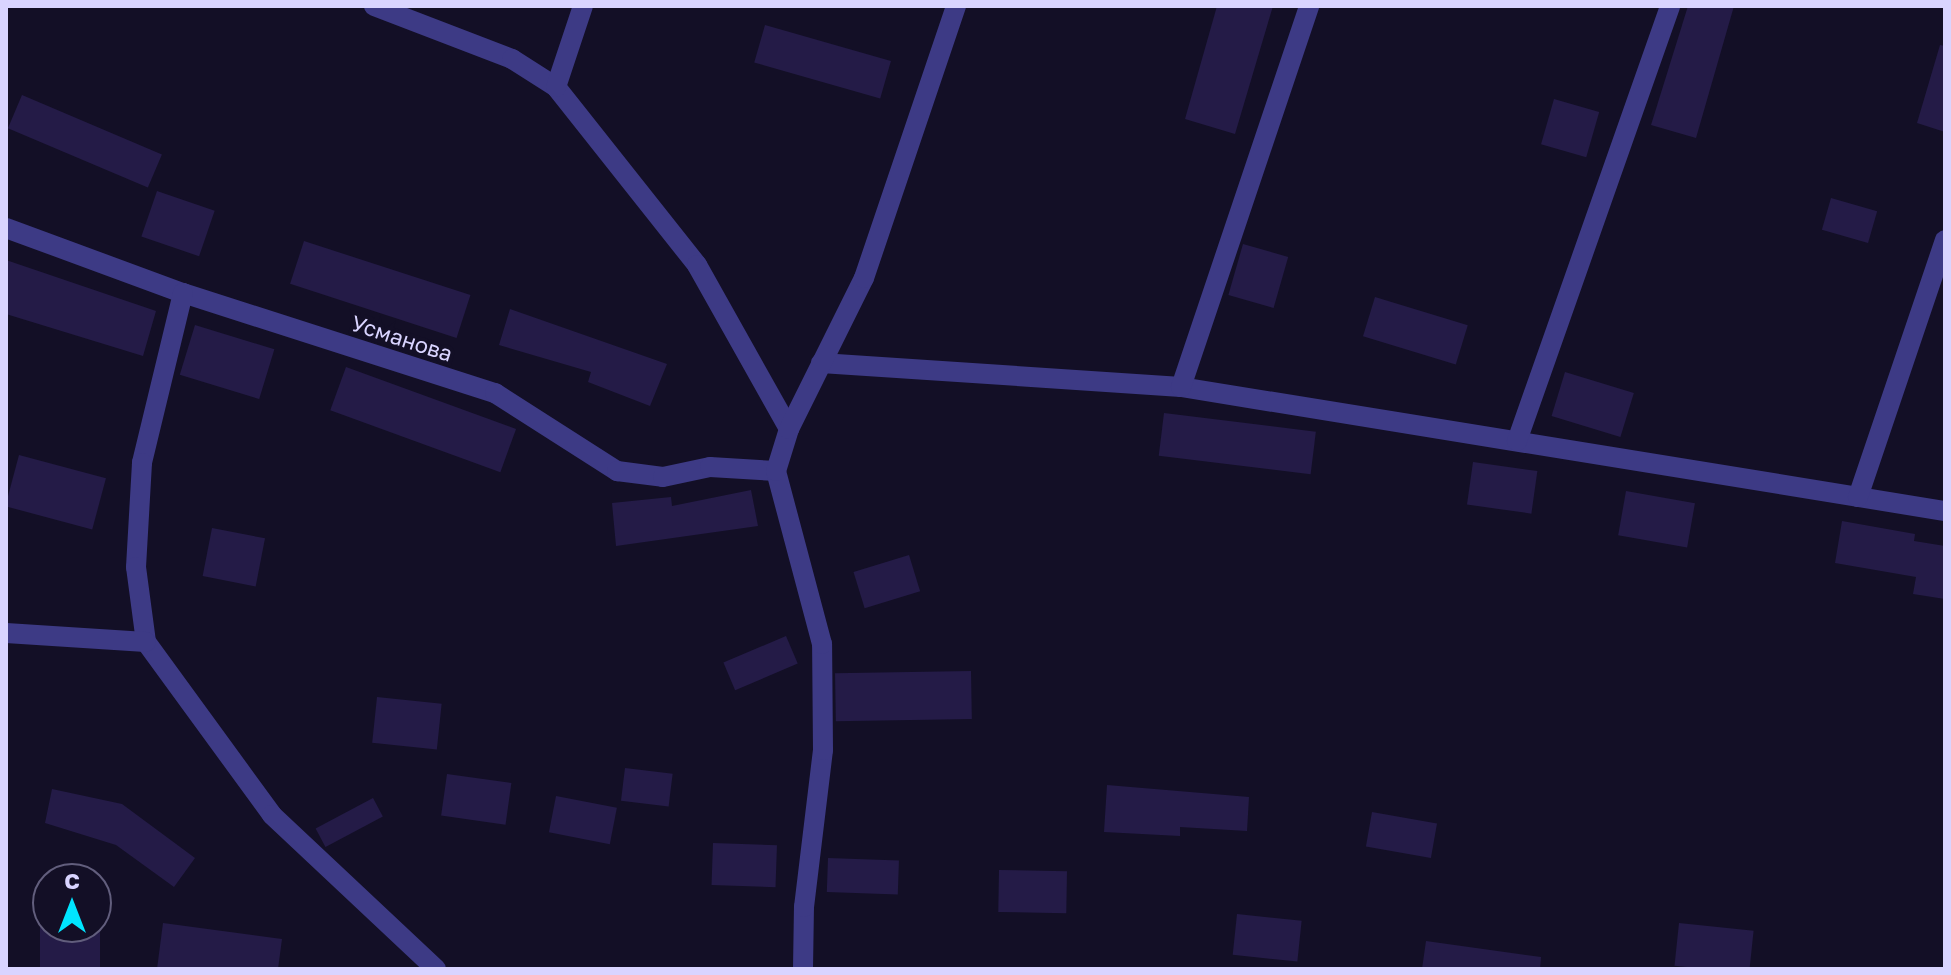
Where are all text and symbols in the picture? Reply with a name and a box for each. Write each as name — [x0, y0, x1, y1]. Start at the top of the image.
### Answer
street label: Усманова — [348, 309, 456, 367]
north arrow — [32, 863, 112, 943]
text: С — [64, 867, 80, 894]

